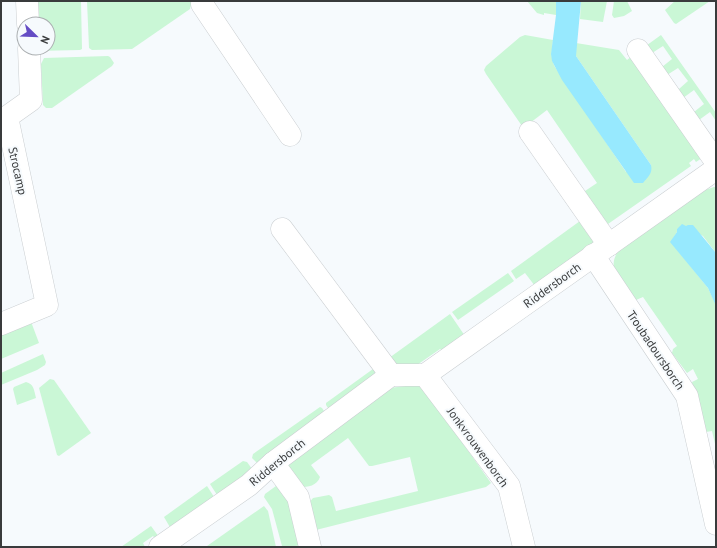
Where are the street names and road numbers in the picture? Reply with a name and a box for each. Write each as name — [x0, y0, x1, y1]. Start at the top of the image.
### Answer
street label: Strocamp — [5, 146, 31, 196]
street label: Riddersborch — [520, 259, 584, 311]
street label: Troubadoursborch — [624, 308, 688, 392]
street label: Jonkvrouwenborch — [443, 403, 512, 490]
street label: Riddersborch — [246, 435, 308, 489]

